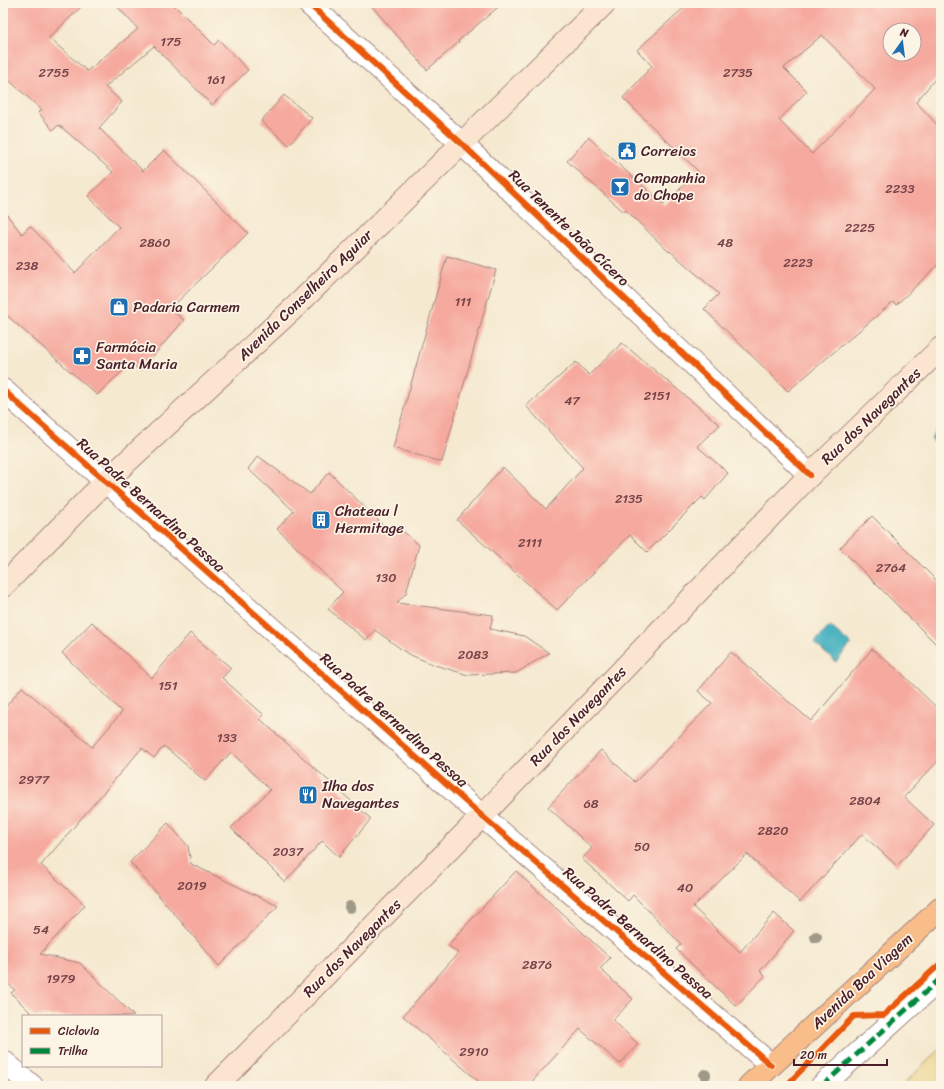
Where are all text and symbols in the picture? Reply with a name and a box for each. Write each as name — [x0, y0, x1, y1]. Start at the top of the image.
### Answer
north arrow — [882, 22, 922, 62]
text: N — [897, 22, 911, 43]
house number: 175 — [161, 30, 182, 53]
house number: 2755 — [39, 61, 69, 84]
house number: 2735 — [723, 61, 753, 84]
house number: 161 — [207, 68, 226, 91]
place label: Correios — [641, 138, 697, 164]
public building icon: Correios — [616, 140, 638, 162]
street label: Rua Tenente João Cícero — [503, 163, 636, 293]
place label: Companhia do Chope — [634, 165, 706, 208]
bar icon: Companhia do Chope — [609, 176, 631, 198]
house number: 2233 — [885, 177, 915, 200]
house number: 2225 — [845, 216, 875, 239]
street label: Avenida Conselheiro Aguiar — [230, 222, 379, 368]
house number: 2860 — [140, 231, 170, 254]
house number: 48 — [717, 231, 733, 254]
house number: 2223 — [783, 251, 813, 274]
house number: 238 — [16, 254, 38, 277]
house number: 111 — [455, 290, 472, 313]
place label: Padaria Carmem — [133, 294, 240, 320]
shop icon: Padaria Carmem — [108, 296, 130, 318]
place label: Farmácia Santa Maria — [96, 334, 178, 377]
pharmacy icon: Farmácia Santa Maria — [71, 345, 93, 367]
street label: Rua dos Navegantes — [815, 361, 927, 471]
house number: 2151 — [644, 384, 671, 407]
house number: 47 — [564, 389, 581, 412]
street label: Rua Padre Bernardino Pessoa — [71, 431, 231, 579]
house number: 2135 — [615, 487, 643, 510]
place label: Chateau l Hermitage — [335, 498, 404, 541]
building icon: Chateau l Hermitage — [310, 509, 332, 531]
house number: 2111 — [518, 531, 543, 554]
house number: 2764 — [876, 556, 906, 579]
house number: 130 — [376, 566, 396, 589]
house number: 2083 — [458, 643, 488, 666]
street label: Rua Padre Bernardino Pessoa — [314, 646, 474, 794]
street label: Rua dos Navegantes — [523, 660, 633, 772]
house number: 151 — [158, 674, 178, 697]
house number: 133 — [217, 726, 237, 749]
house number: 2977 — [19, 768, 51, 791]
place label: Ilha dos Navegantes — [321, 773, 399, 816]
restaurant icon: Ilha dos Navegantes — [297, 784, 319, 806]
house number: 2804 — [849, 789, 881, 812]
house number: 68 — [583, 792, 599, 815]
house number: 2820 — [757, 819, 789, 842]
house number: 50 — [634, 835, 650, 858]
house number: 2037 — [273, 840, 305, 863]
street label: Rua Padre Bernardino Pessoa — [557, 860, 719, 1006]
house number: 2019 — [177, 874, 207, 897]
house number: 40 — [677, 876, 693, 899]
street label: Rua dos Navegantes — [296, 892, 408, 1004]
house number: 54 — [33, 918, 49, 941]
street label: Avenida Boa Viagem — [804, 926, 919, 1036]
house number: 2876 — [522, 953, 552, 976]
house number: 1979 — [47, 967, 75, 990]
legend — [22, 1015, 162, 1067]
text: Ciclovia — [58, 1020, 99, 1042]
text: Trilha — [58, 1040, 89, 1062]
house number: 2910 — [459, 1040, 489, 1063]
scale bar — [794, 1041, 887, 1067]
text: 20 m — [800, 1044, 827, 1066]

